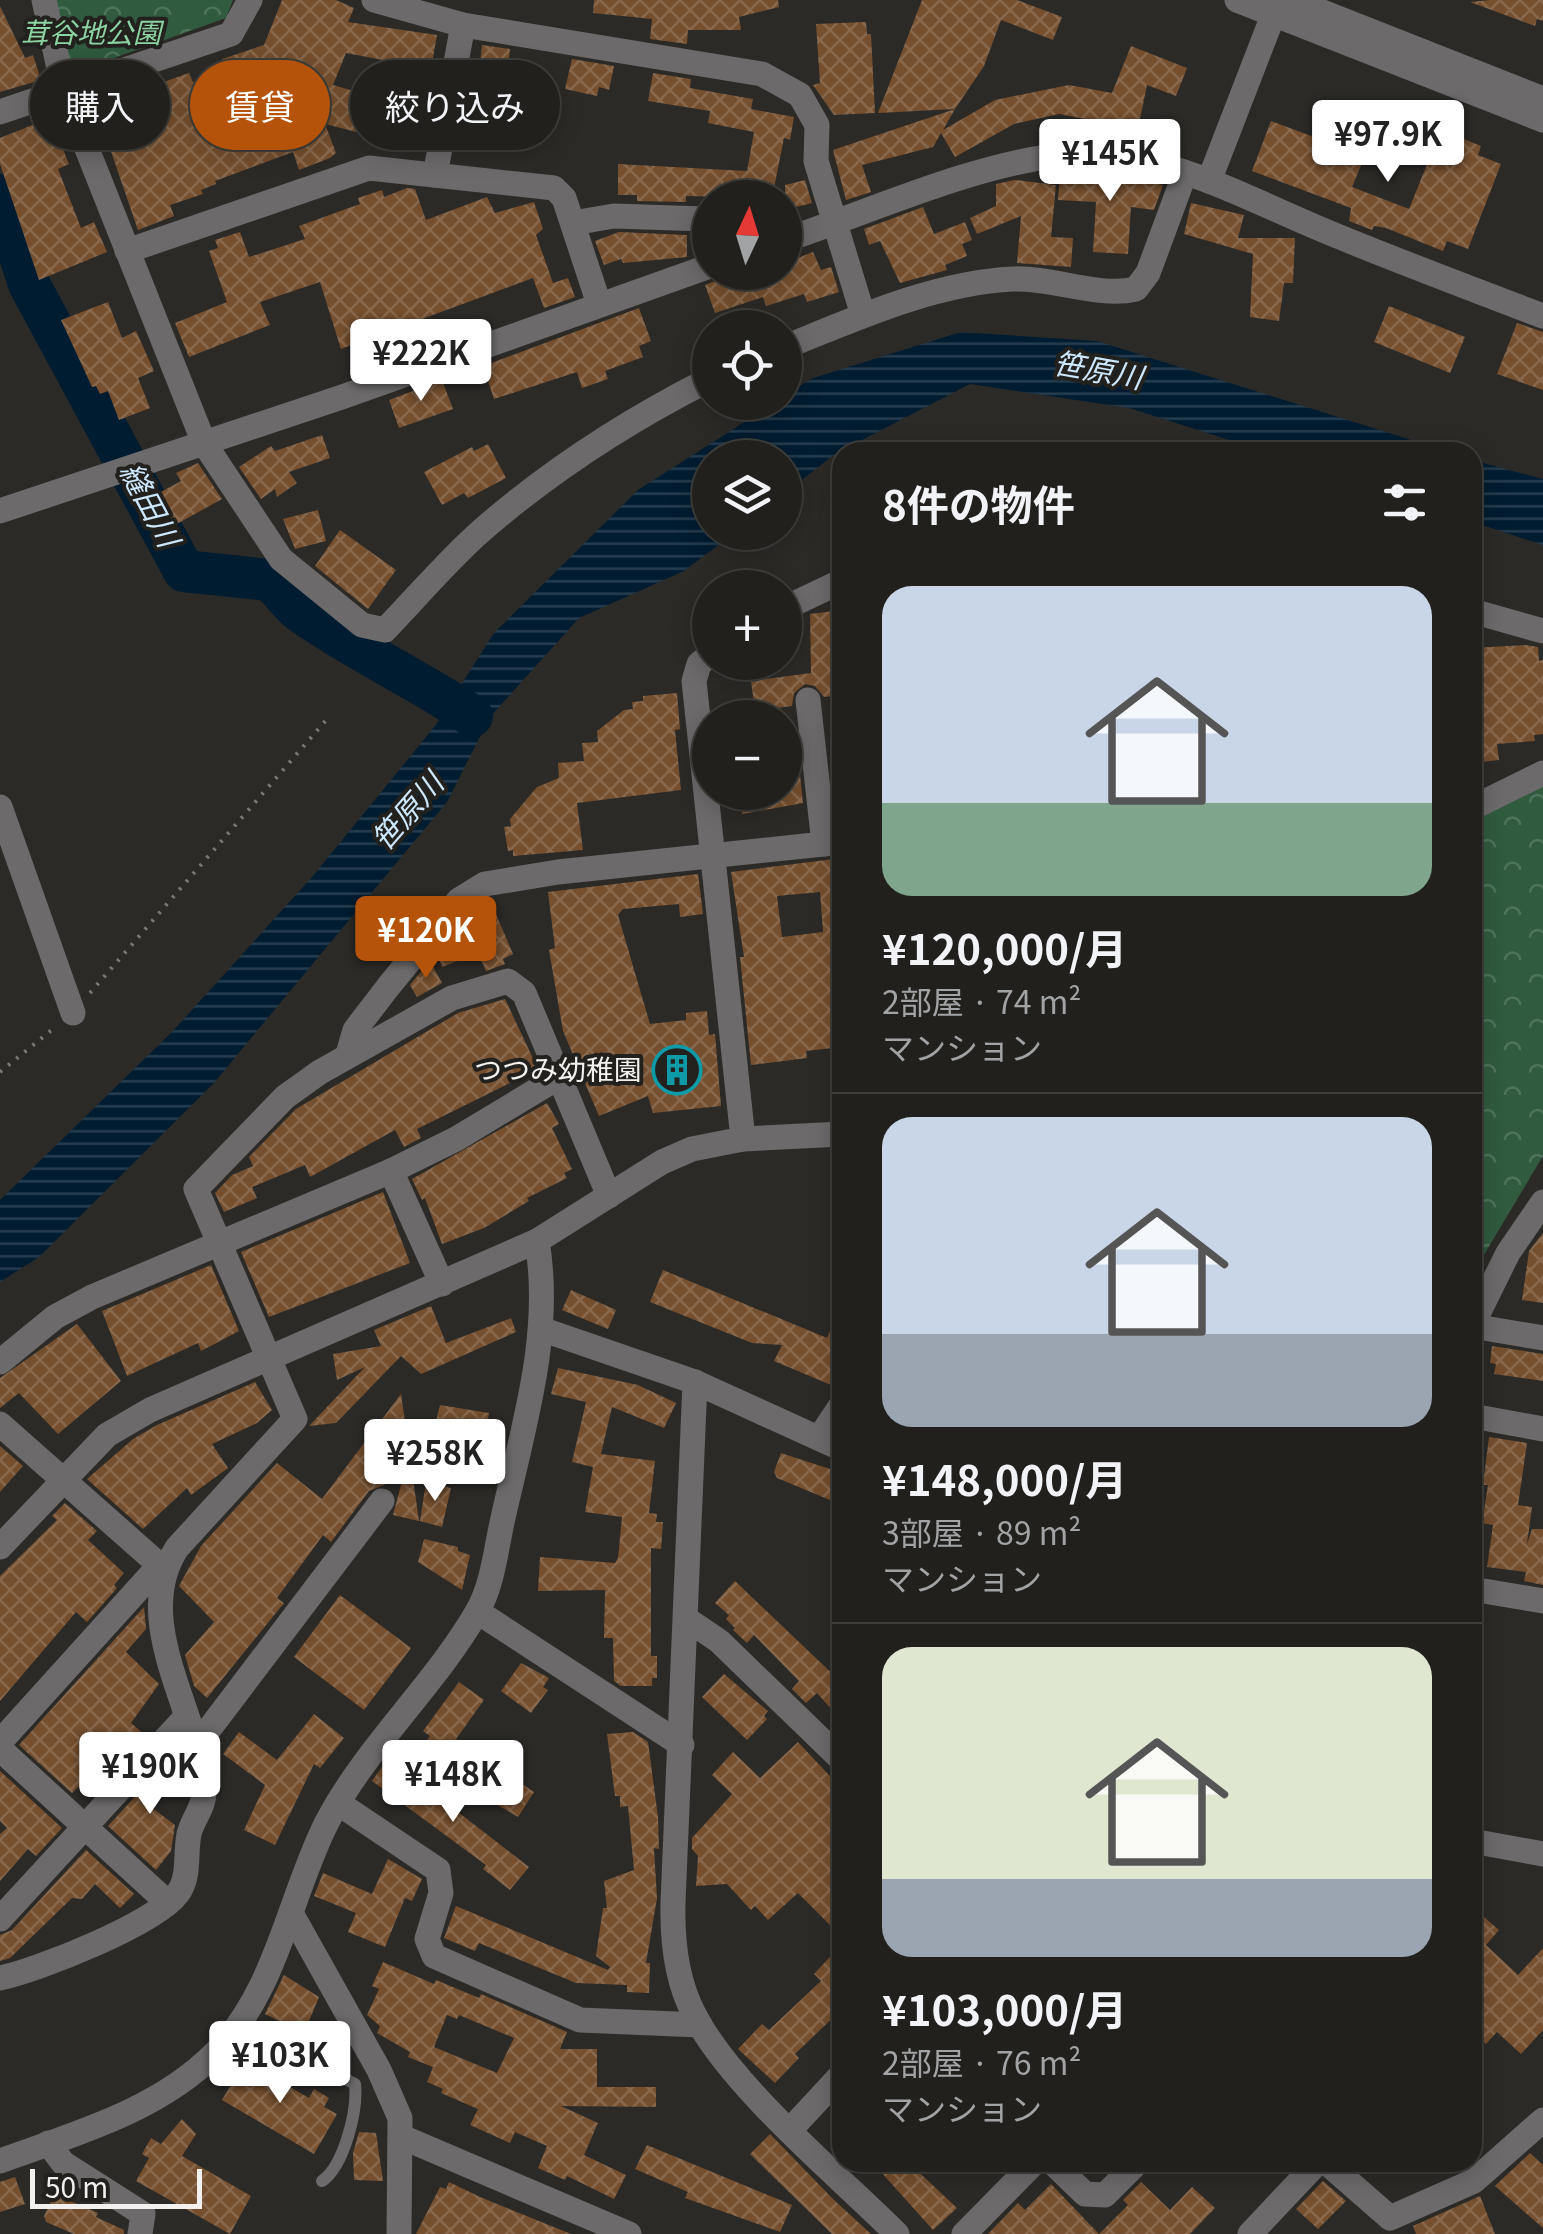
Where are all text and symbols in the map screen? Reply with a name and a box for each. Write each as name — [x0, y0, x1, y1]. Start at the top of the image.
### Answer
park label: 茸谷地公園 — [21, 11, 165, 51]
chip: 購入 — [30, 60, 170, 150]
chip: 賃貸 — [190, 60, 330, 150]
chip: 絞り込み — [350, 60, 560, 150]
pin: ¥97.9K — [1307, 100, 1469, 185]
text: ¥97.9K — [1334, 109, 1442, 155]
pin: ¥145K — [1040, 119, 1180, 204]
text: ¥145K — [1061, 128, 1159, 174]
north arrow — [692, 180, 802, 290]
map controls — [692, 180, 802, 810]
button: locate — [692, 310, 802, 420]
pin: ¥222K — [351, 319, 491, 404]
text: ¥222K — [372, 328, 470, 374]
water label: 笹原川 — [1050, 339, 1150, 398]
button: layers — [692, 440, 802, 550]
water label: 縫田川 — [111, 454, 194, 556]
text: 8件の物件 — [882, 472, 1075, 533]
icon: filters — [1377, 475, 1432, 530]
button: + — [692, 570, 802, 680]
icon: home — [1067, 651, 1247, 831]
button: − — [692, 700, 802, 810]
water label: 笹原川 — [360, 759, 454, 858]
pin: ¥120K — [356, 896, 496, 981]
text: ¥120K — [377, 905, 475, 951]
text: ¥120,000/月 — [882, 916, 1127, 977]
text: 2部屋 · 74 m² — [882, 977, 1082, 1023]
text: マンション — [882, 1023, 1042, 1069]
building icon: つつみ幼稚園 — [651, 1044, 703, 1096]
place label: つつみ幼稚園 — [474, 1048, 642, 1088]
icon: home — [1067, 1182, 1247, 1362]
pin: ¥258K — [365, 1419, 505, 1504]
text: ¥258K — [386, 1428, 484, 1474]
text: ¥148,000/月 — [882, 1447, 1127, 1508]
text: 3部屋 · 89 m² — [882, 1508, 1082, 1554]
text: マンション — [882, 1554, 1042, 1600]
icon: home — [1067, 1712, 1247, 1892]
pin: ¥190K — [80, 1732, 220, 1817]
pin: ¥148K — [383, 1740, 523, 1825]
text: ¥190K — [101, 1741, 199, 1787]
text: ¥148K — [404, 1749, 502, 1795]
text: ¥103,000/月 — [882, 1977, 1127, 2038]
pin: ¥103K — [210, 2021, 350, 2106]
text: ¥103K — [231, 2030, 329, 2076]
text: 2部屋 · 76 m² — [882, 2038, 1082, 2084]
text: マンション — [882, 2084, 1042, 2130]
scale bar — [30, 2164, 202, 2208]
text: 50 m — [45, 2166, 108, 2206]

